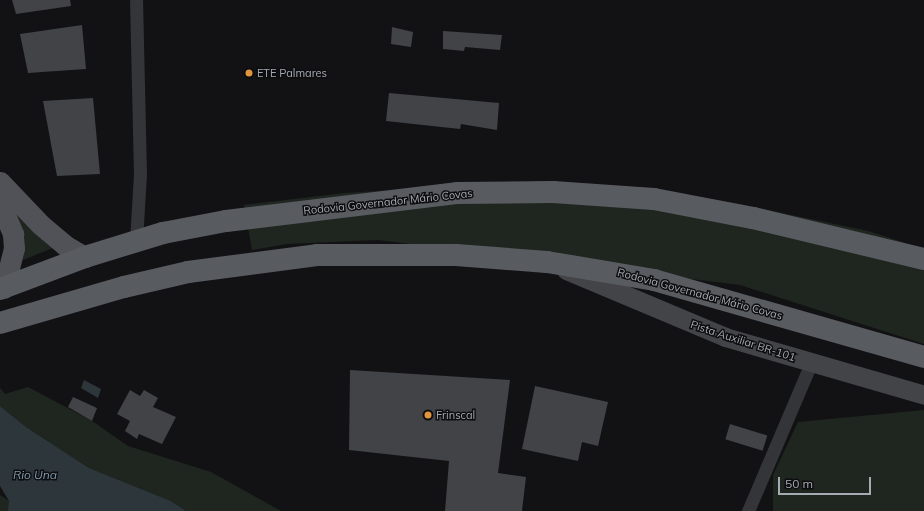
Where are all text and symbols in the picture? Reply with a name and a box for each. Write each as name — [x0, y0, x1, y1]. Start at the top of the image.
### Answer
place label: ETE Palmares — [257, 66, 327, 80]
marker: ETE Palmares — [244, 68, 254, 78]
street label: Rodovia Governador Mário Covas — [303, 187, 473, 217]
street label: Rodovia Governador Mário Covas — [616, 266, 784, 322]
street label: Pista Auxiliar BR-101 — [689, 318, 797, 364]
place label: Frinscal — [436, 408, 475, 422]
marker: Frinscal — [423, 410, 433, 420]
water label: Rio Una — [13, 468, 57, 482]
scale bar — [780, 469, 873, 495]
text: 50 m — [785, 476, 813, 491]

